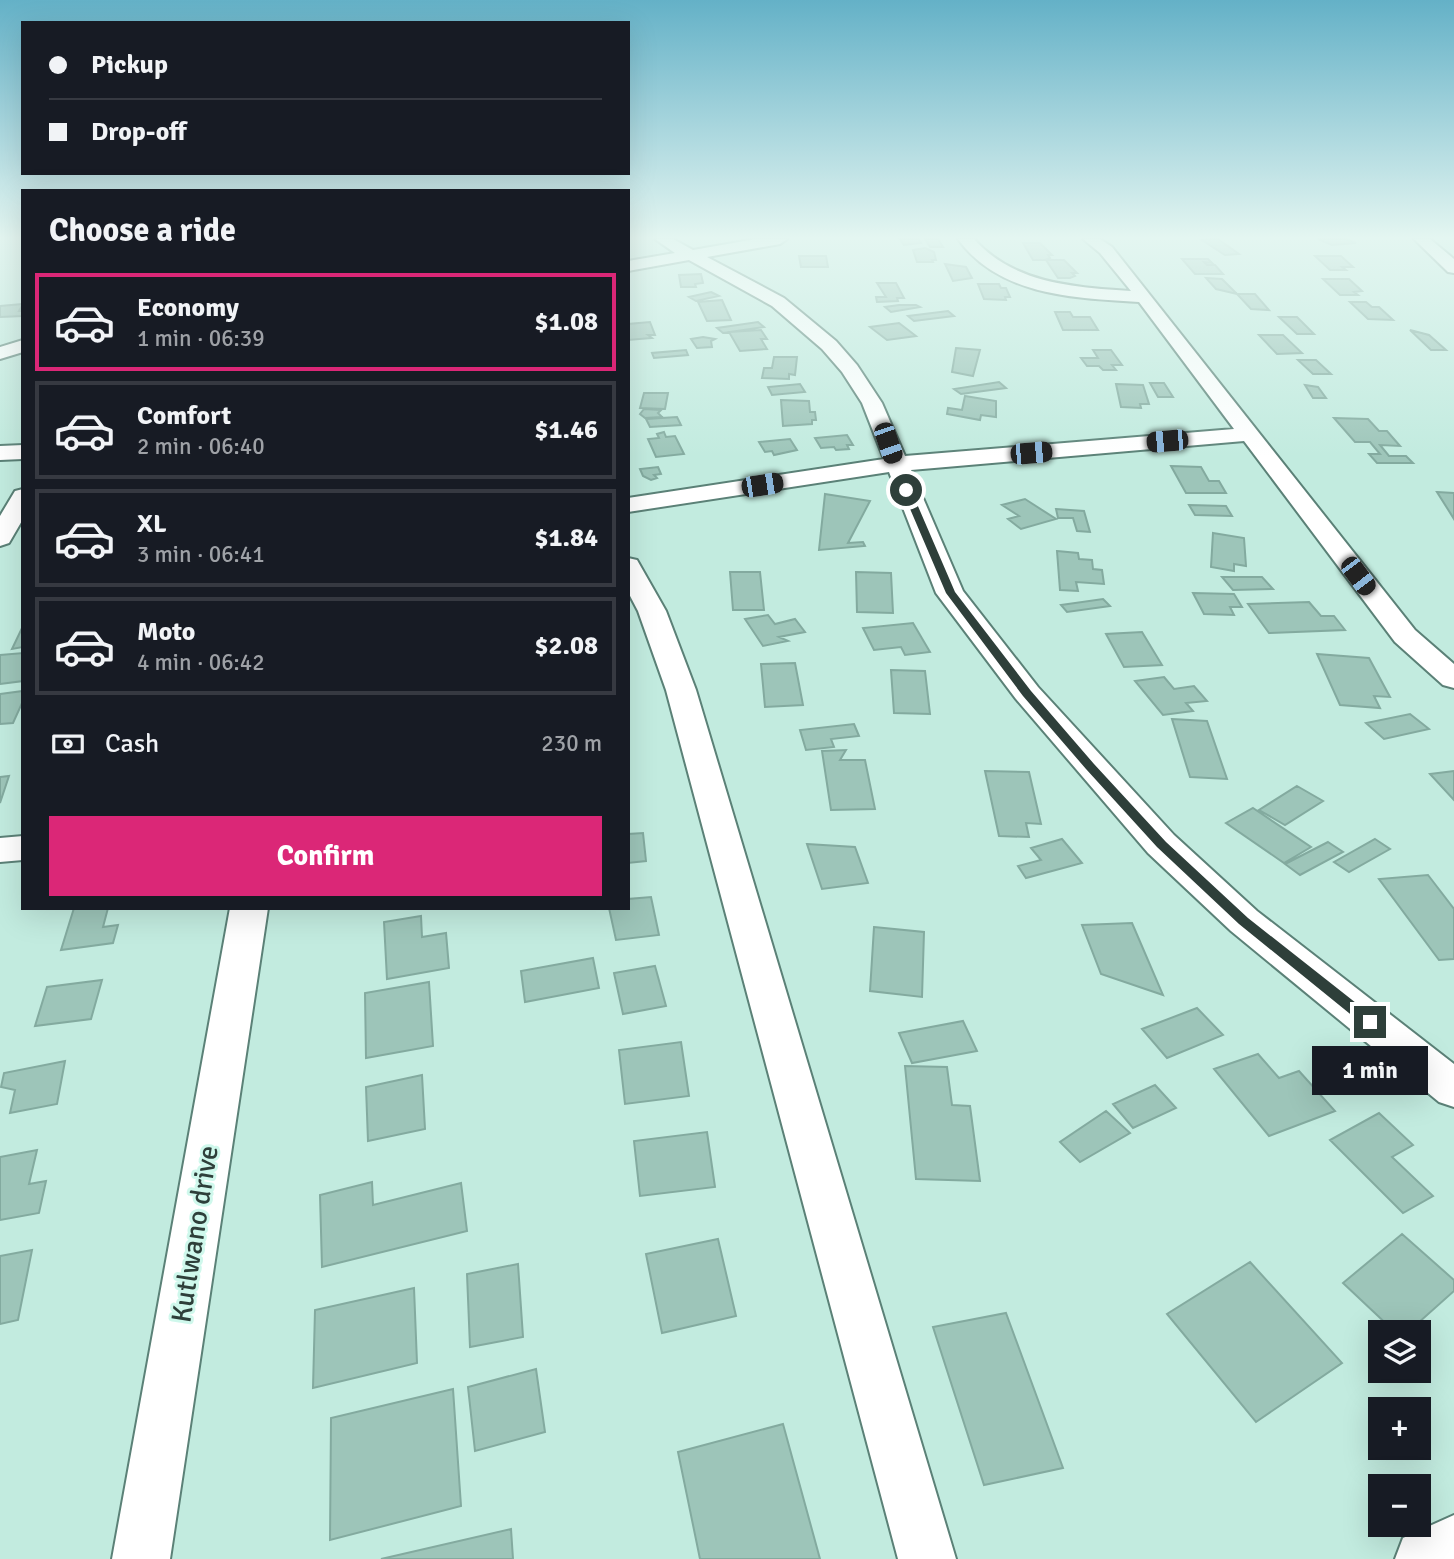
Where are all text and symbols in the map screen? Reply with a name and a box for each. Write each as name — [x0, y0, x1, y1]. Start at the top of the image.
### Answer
text: Pickup — [91, 49, 168, 81]
text: Drop-off — [91, 116, 187, 148]
text: Choose a ride — [49, 211, 236, 250]
icon: car — [53, 291, 116, 354]
text: Economy — [137, 292, 239, 324]
text: $1.08 — [534, 306, 598, 338]
text: 1 min · 06:39 — [137, 324, 265, 353]
icon: car — [53, 399, 116, 462]
text: Comfort — [137, 400, 231, 432]
text: $1.46 — [534, 414, 598, 446]
car — [872, 420, 905, 466]
car — [1146, 429, 1189, 453]
text: 2 min · 06:40 — [137, 432, 265, 461]
car — [1010, 441, 1053, 465]
car — [740, 471, 785, 499]
route start — [890, 474, 922, 506]
icon: car — [53, 507, 116, 570]
text: XL — [137, 508, 167, 540]
text: $1.84 — [534, 522, 598, 554]
text: 3 min · 06:41 — [137, 540, 265, 569]
car — [1337, 553, 1380, 599]
icon: car — [53, 615, 116, 678]
text: Moto — [137, 616, 195, 648]
text: $2.08 — [534, 630, 598, 662]
text: 4 min · 06:42 — [137, 648, 265, 677]
icon: cash — [49, 725, 87, 763]
text: Cash — [105, 728, 159, 760]
text: 230 m — [541, 729, 602, 758]
button: Confirm — [49, 816, 602, 896]
route end — [1354, 1006, 1386, 1038]
callout: 1 min — [1312, 1046, 1428, 1096]
text: 1 min — [1342, 1056, 1398, 1085]
street label: Kutlwano drive — [164, 1143, 226, 1325]
map controls — [1368, 1320, 1431, 1537]
button: layers — [1368, 1320, 1431, 1383]
button: + — [1368, 1397, 1431, 1460]
button: − — [1368, 1474, 1431, 1537]

